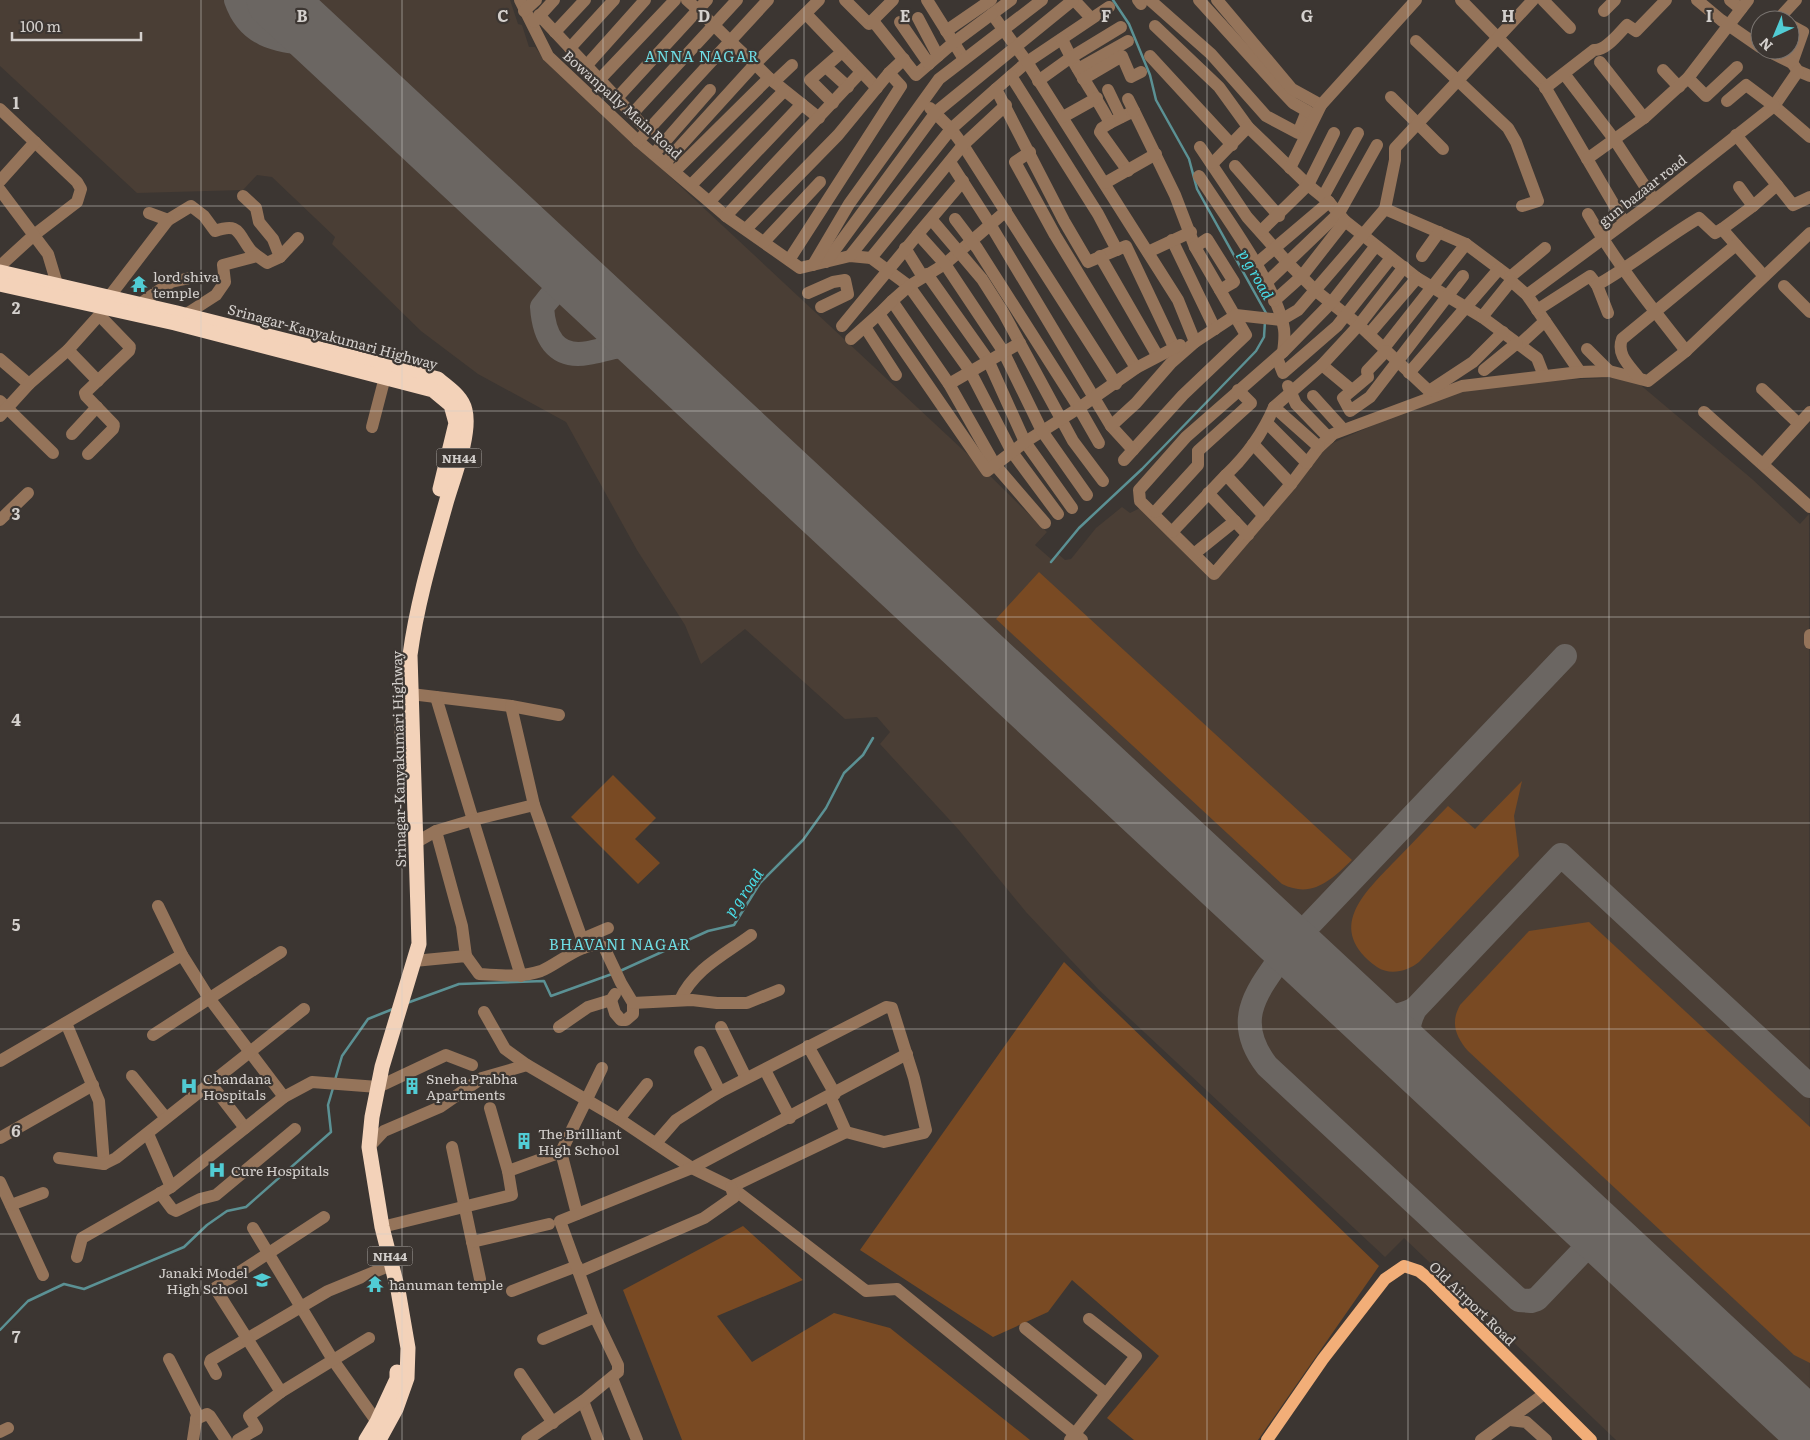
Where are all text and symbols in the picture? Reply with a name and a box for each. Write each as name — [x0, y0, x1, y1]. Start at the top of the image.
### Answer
text: B — [296, 3, 308, 27]
text: C — [497, 3, 509, 27]
text: D — [698, 3, 710, 27]
text: E — [900, 3, 911, 27]
text: F — [1101, 3, 1111, 27]
text: G — [1301, 3, 1313, 27]
text: H — [1501, 3, 1515, 27]
text: I — [1706, 3, 1712, 27]
scale bar — [12, 10, 141, 42]
north arrow — [1750, 10, 1800, 60]
text: 100 m — [20, 14, 61, 37]
text: N — [1754, 34, 1776, 56]
district label: ANNA NAGAR — [644, 44, 760, 67]
street label: Bowanpally Main Road — [559, 45, 687, 163]
text: 1 — [13, 90, 20, 114]
street label: gun bazaar road — [1594, 149, 1691, 231]
water label: p g road — [1234, 245, 1280, 304]
place label: lord shiva temple — [153, 266, 219, 302]
temple icon: lord shiva temple — [129, 274, 149, 294]
text: 2 — [12, 295, 21, 319]
street label: Srinagar-Kanyakumari Highway — [226, 298, 441, 374]
road number: NH44 — [436, 448, 482, 468]
text: 3 — [12, 501, 21, 525]
street label: Srinagar-Kanyakumari Highway — [386, 650, 410, 868]
text: 4 — [11, 707, 21, 731]
water label: p g road — [718, 863, 768, 921]
text: 5 — [12, 912, 21, 936]
district label: BHAVANI NAGAR — [549, 932, 691, 955]
place label: Chandana Hospitals — [203, 1068, 272, 1104]
place label: Sneha Prabha Apartments — [426, 1068, 518, 1104]
hospital icon: Chandana Hospitals — [179, 1076, 199, 1096]
building icon: Sneha Prabha Apartments — [402, 1076, 422, 1096]
text: 6 — [11, 1118, 21, 1142]
place label: The Brilliant High School — [538, 1123, 622, 1159]
building icon: The Brilliant High School — [514, 1131, 534, 1151]
hospital icon: Cure Hospitals — [207, 1160, 227, 1180]
place label: Cure Hospitals — [231, 1160, 329, 1180]
road number: NH44 — [368, 1246, 412, 1266]
street label: Old Airport Road — [1425, 1256, 1521, 1350]
place label: Janaki Model High School — [158, 1262, 248, 1298]
school or university icon: Janaki Model High School — [252, 1270, 272, 1290]
temple icon: hanuman temple — [365, 1274, 385, 1294]
place label: hanuman temple — [389, 1274, 503, 1294]
text: 7 — [12, 1324, 21, 1348]

